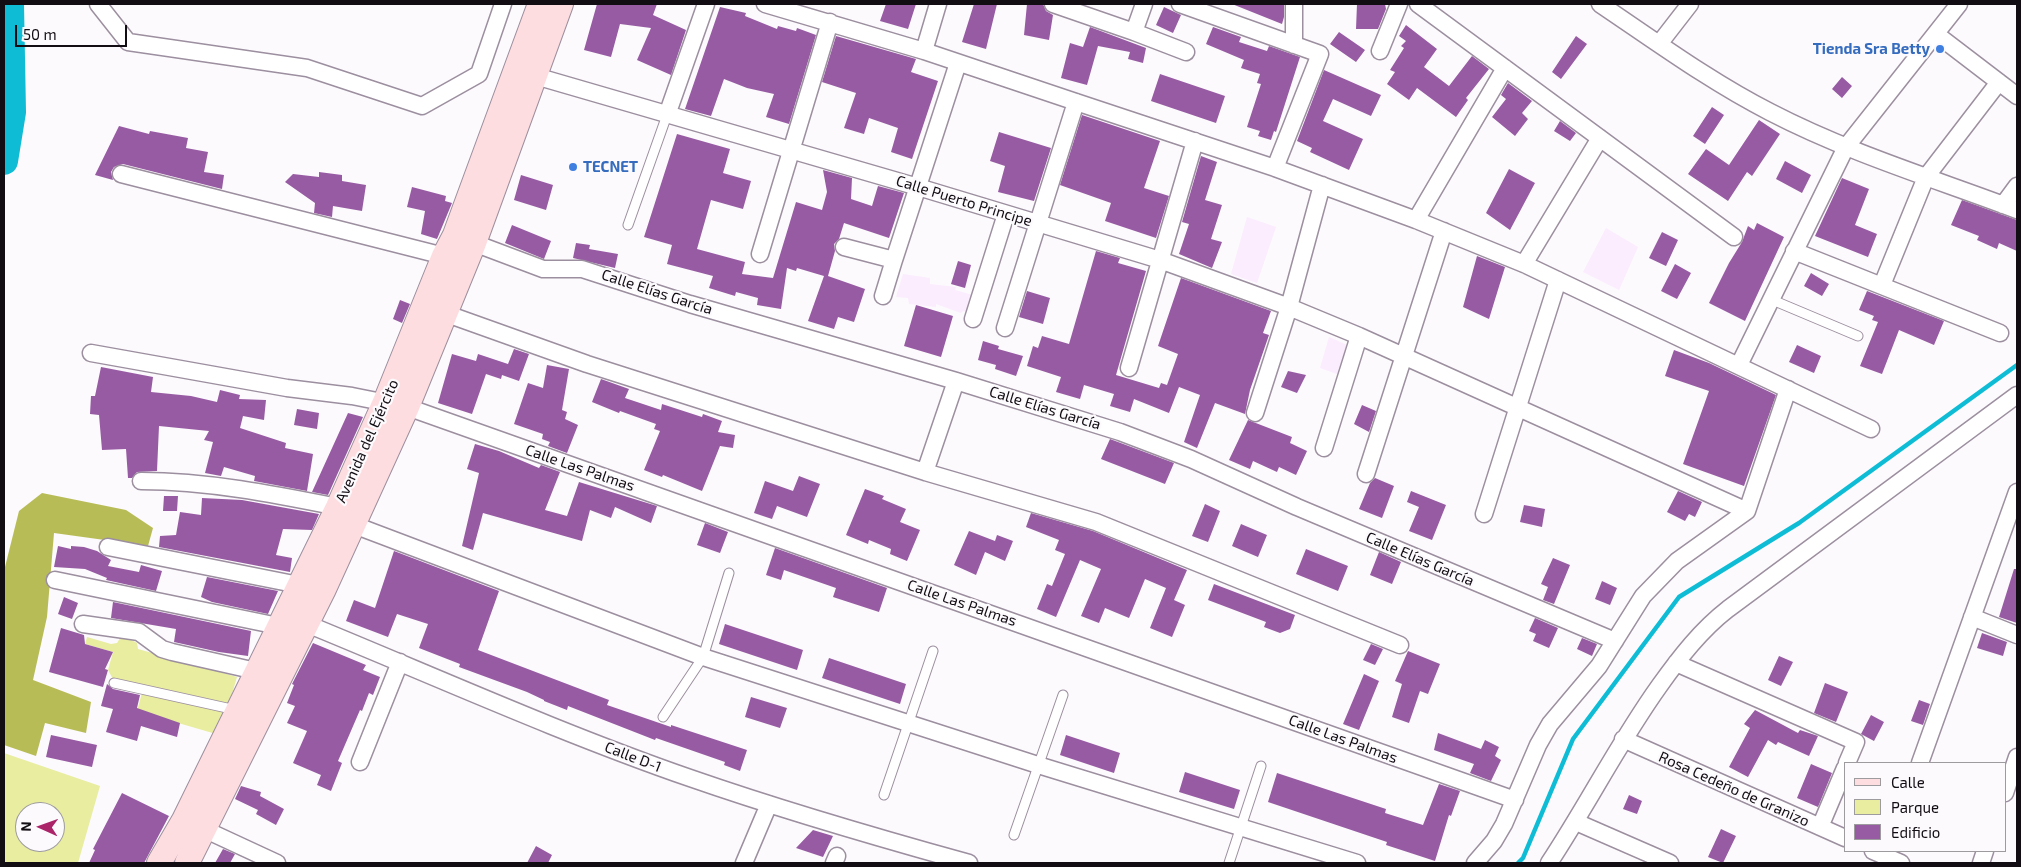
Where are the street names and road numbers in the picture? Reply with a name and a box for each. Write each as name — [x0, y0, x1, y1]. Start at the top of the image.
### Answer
street label: Calle Puerto Principe — [894, 172, 1034, 230]
street label: Calle Elías García — [599, 266, 715, 318]
street label: Avenida del Ejército — [332, 376, 402, 506]
street label: Calle Elías García — [987, 382, 1103, 434]
street label: Calle Las Palmas — [523, 441, 637, 495]
street label: Calle Elías García — [1363, 528, 1477, 590]
street label: Calle Las Palmas — [905, 576, 1019, 630]
street label: Calle Las Palmas — [1286, 711, 1400, 767]
street label: Calle D-1 — [602, 738, 664, 776]
street label: Rosa Cedeño de Granizo — [1656, 748, 1812, 830]

